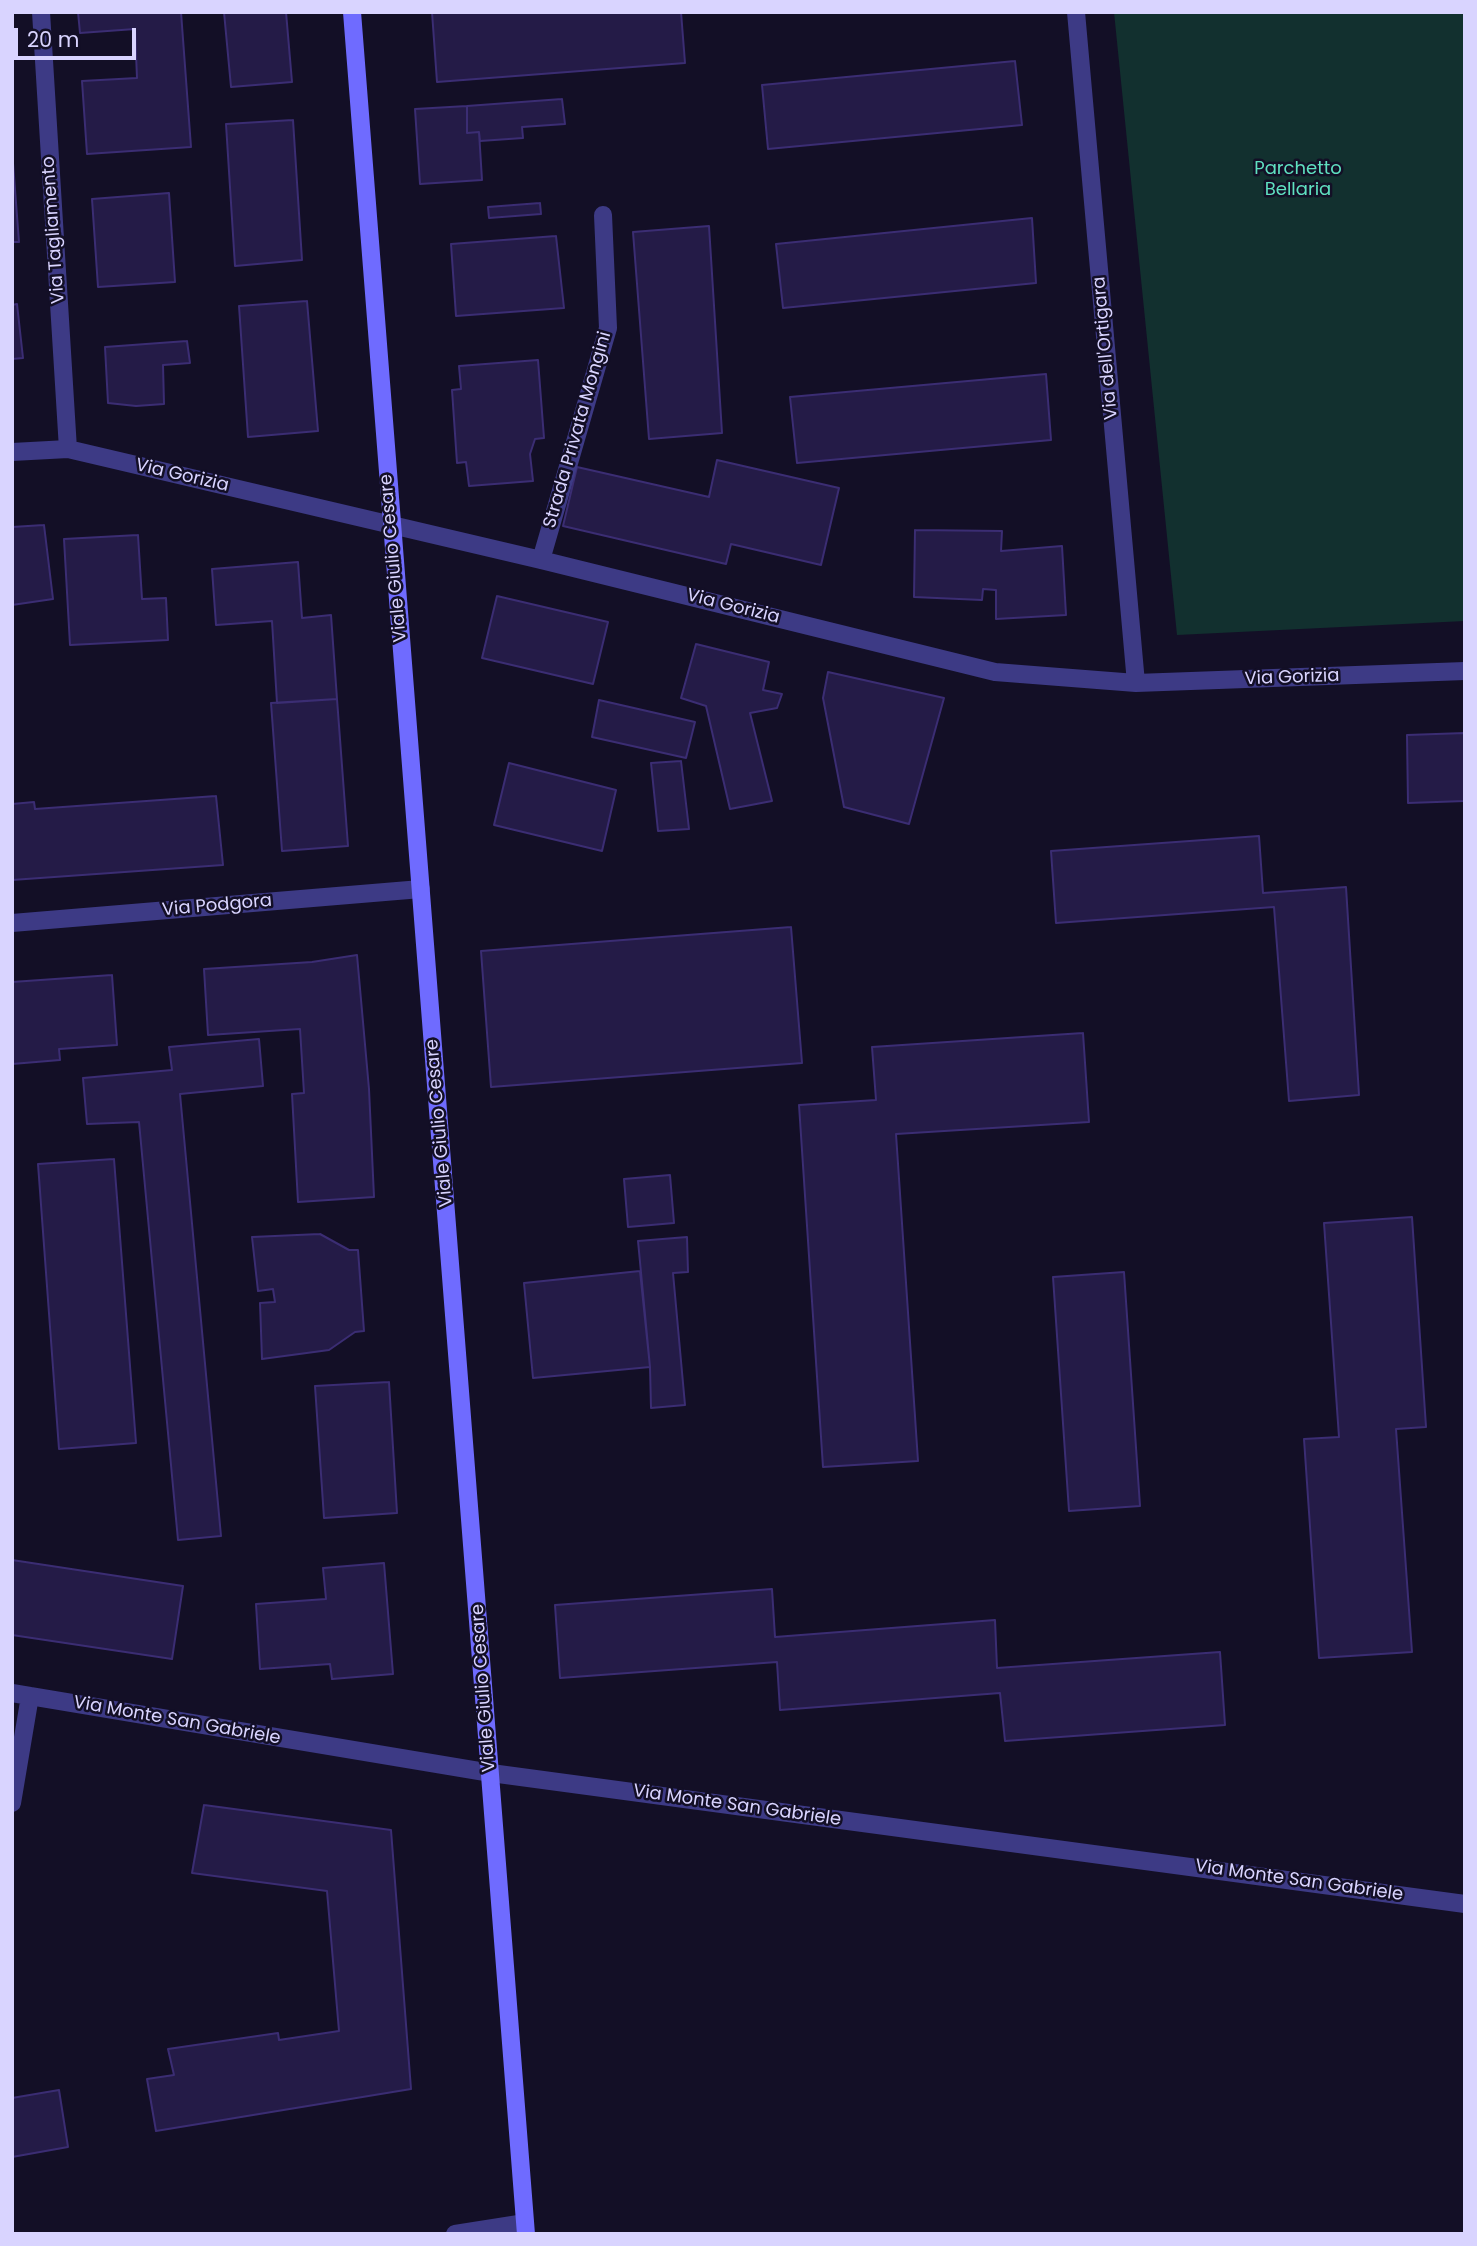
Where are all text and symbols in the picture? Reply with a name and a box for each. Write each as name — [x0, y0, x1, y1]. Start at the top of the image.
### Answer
scale bar — [18, 14, 140, 58]
text: 20 m — [27, 25, 80, 54]
street label: Via Tagliamento — [38, 155, 70, 305]
park label: Parchetto Bellaria — [1254, 158, 1342, 200]
street label: Via dell'Ortigara — [1089, 275, 1123, 421]
street label: Strada Privata Mongini — [540, 329, 616, 531]
street label: Via Gorizia — [133, 455, 231, 497]
street label: Viale Giulio Cesare — [376, 473, 412, 643]
street label: Via Gorizia — [684, 585, 782, 629]
street label: Via Gorizia — [1244, 666, 1340, 690]
street label: Via Podgora — [161, 890, 273, 922]
street label: Viale Giulio Cesare — [422, 1038, 458, 1208]
street label: Viale Giulio Cesare — [467, 1603, 501, 1773]
street label: Via Monte San Gabriele — [72, 1692, 282, 1750]
street label: Via Monte San Gabriele — [632, 1781, 842, 1831]
street label: Via Monte San Gabriele — [1194, 1856, 1404, 1906]

